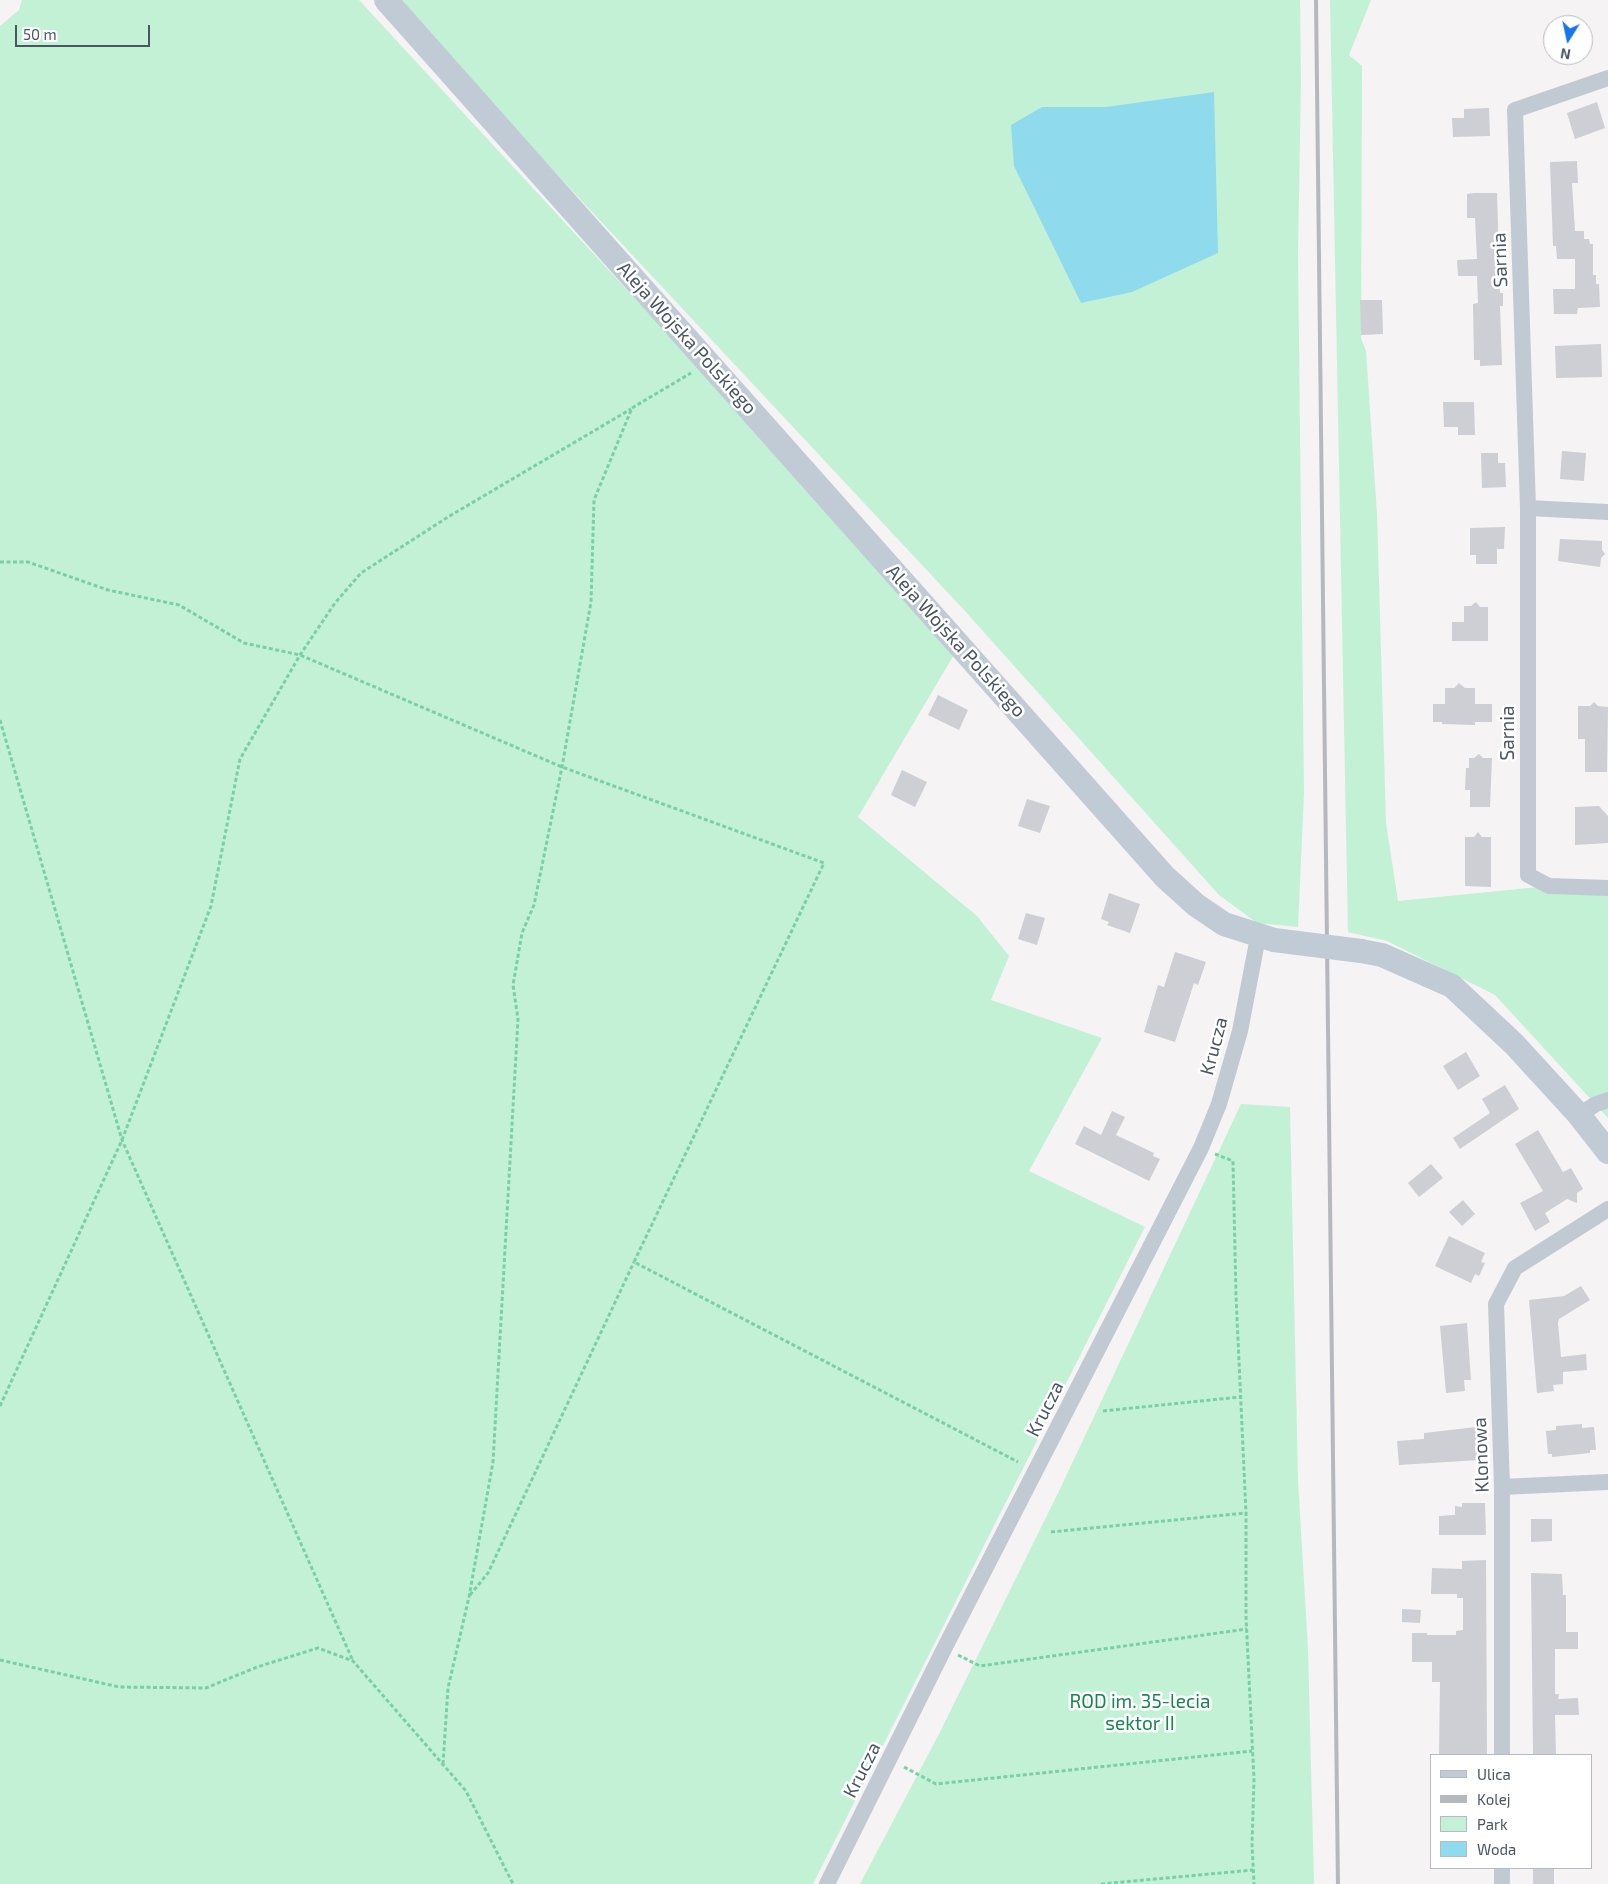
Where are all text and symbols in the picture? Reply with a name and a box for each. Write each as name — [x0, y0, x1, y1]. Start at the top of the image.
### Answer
scale bar — [18, 15, 152, 47]
north arrow — [1543, 15, 1593, 65]
text: 50 m — [23, 25, 57, 43]
text: N — [1559, 45, 1572, 64]
street label: Sarnia — [1488, 232, 1512, 288]
street label: Aleja Wojska Polskiego — [612, 257, 762, 419]
street label: Aleja Wojska Polskiego — [881, 560, 1031, 722]
street label: Sarnia — [1497, 706, 1519, 760]
street label: Krucza — [1195, 1015, 1233, 1077]
street label: Krucza — [1021, 1377, 1069, 1441]
street label: Klonowa — [1468, 1417, 1494, 1493]
park label: ROD im. 35-lecia sektor II — [1070, 1691, 1210, 1735]
street label: Krucza — [838, 1738, 886, 1802]
legend — [1430, 1754, 1593, 1869]
text: Ulica — [1477, 1765, 1511, 1783]
text: Kolej — [1477, 1790, 1510, 1808]
text: Park — [1477, 1815, 1508, 1833]
text: Woda — [1477, 1840, 1516, 1858]

